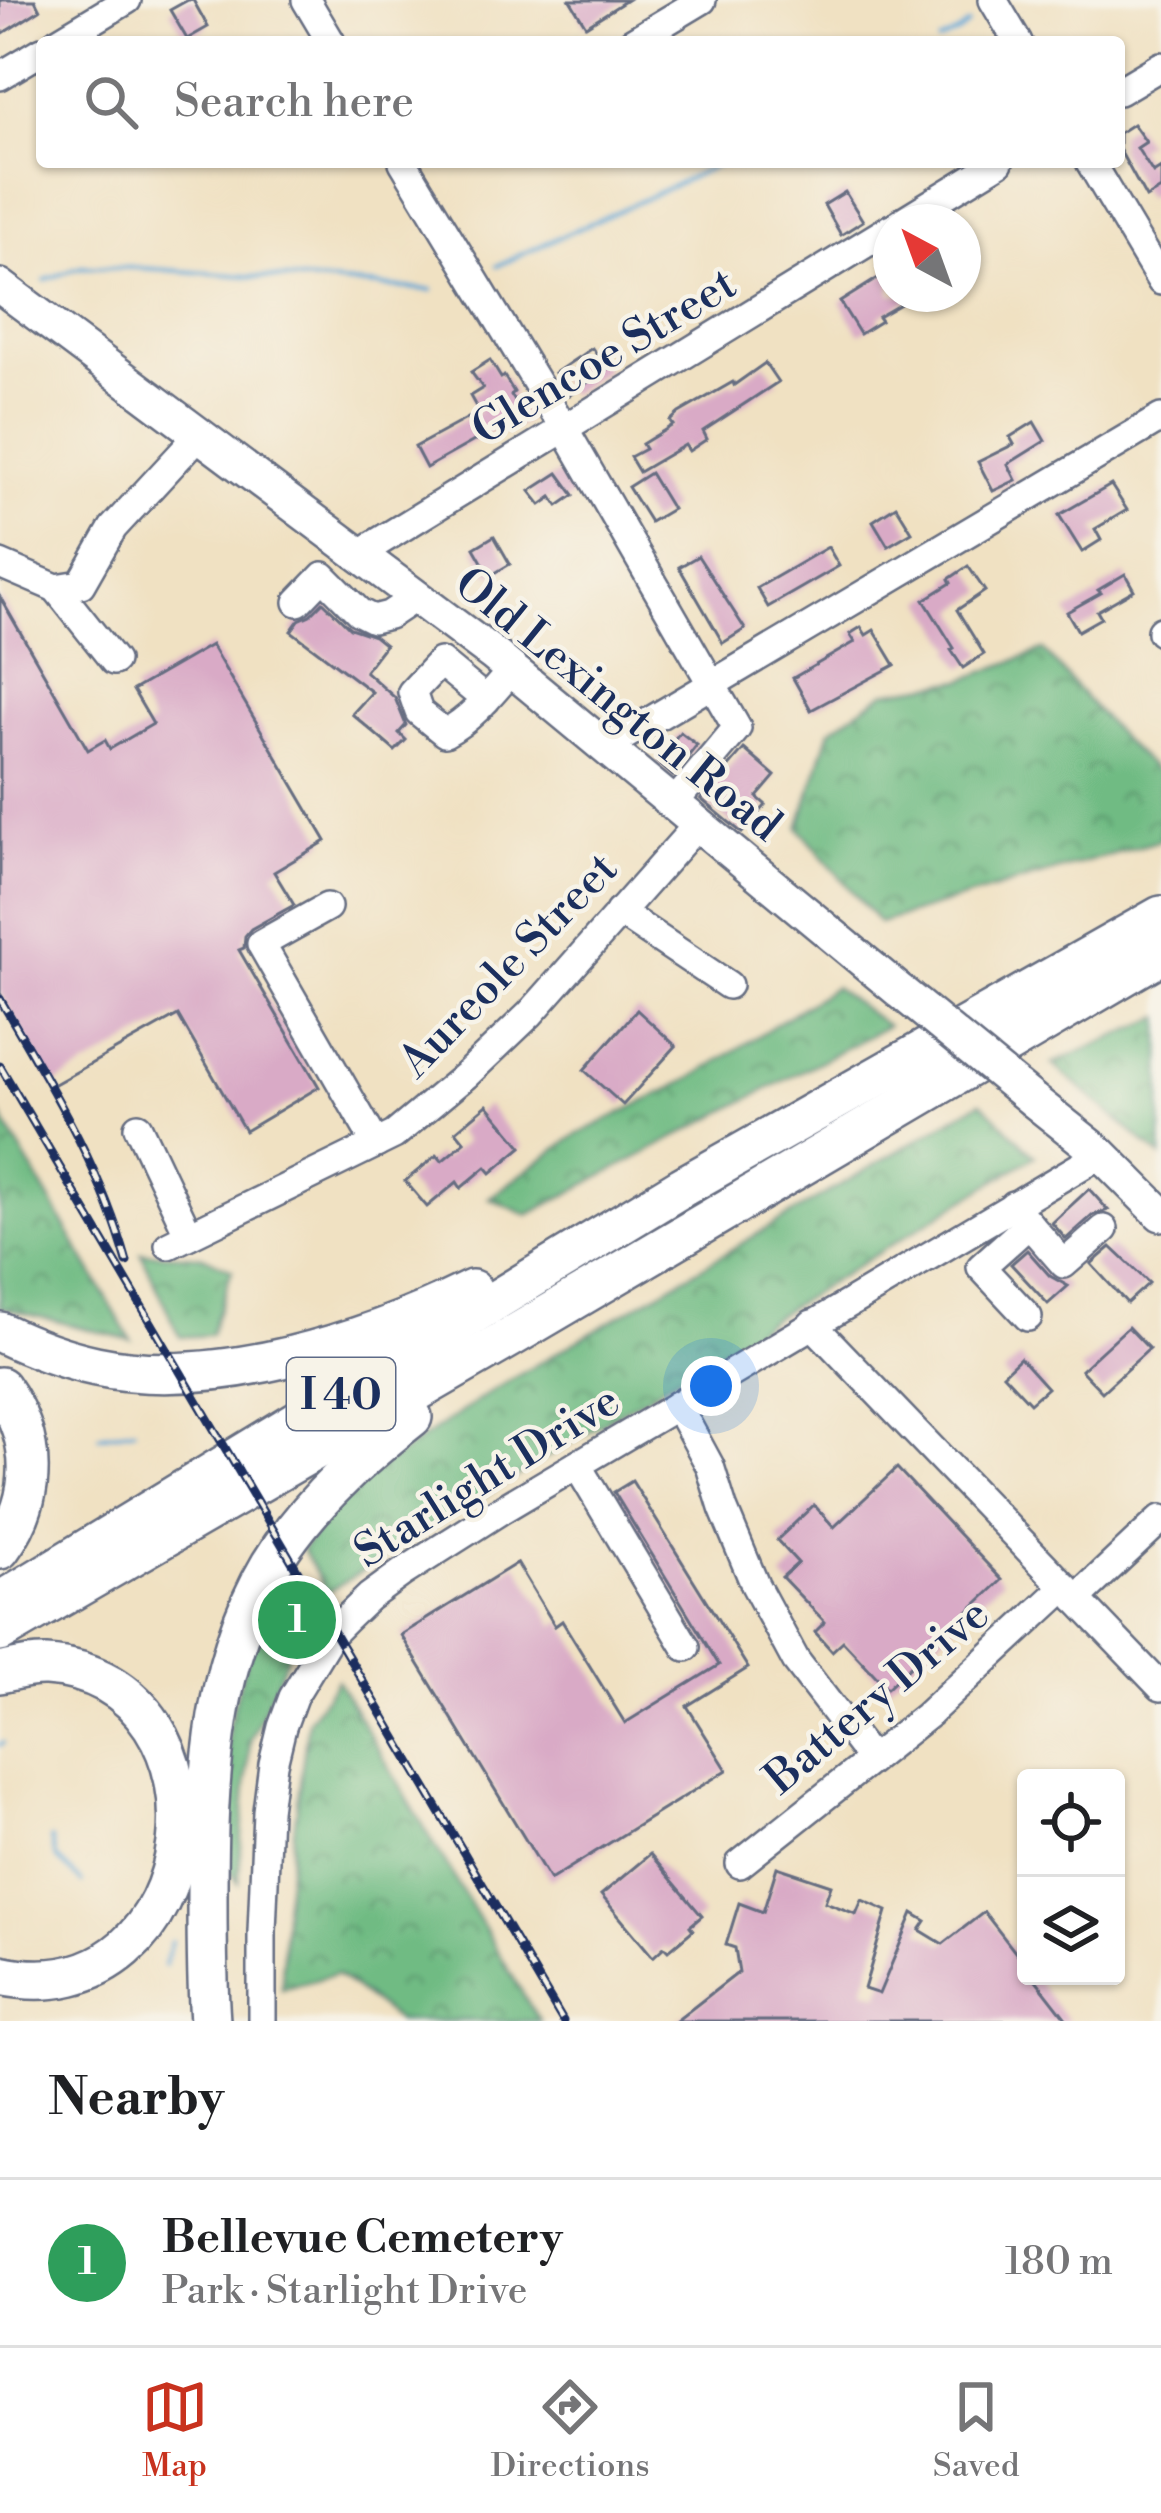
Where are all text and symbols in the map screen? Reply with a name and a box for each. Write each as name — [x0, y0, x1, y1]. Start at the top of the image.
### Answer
search box — [36, 36, 1125, 168]
icon: search — [78, 69, 144, 135]
text: Search here — [174, 74, 414, 131]
north arrow — [873, 204, 981, 312]
street label: Glencoe Street — [462, 256, 747, 458]
street label: Old Lexington Road — [442, 555, 793, 855]
street label: Aureole Street — [387, 841, 630, 1091]
your location — [681, 1356, 741, 1416]
road number: I 40 — [287, 1358, 395, 1430]
street label: Starlight Drive — [344, 1373, 631, 1581]
pin: 1 — [258, 1575, 336, 1665]
street label: Battery Drive — [753, 1587, 1001, 1808]
map controls — [1017, 1769, 1125, 1985]
button: locate — [1017, 1769, 1125, 1877]
button: layers — [1017, 1877, 1125, 1985]
text: Nearby — [48, 2067, 224, 2131]
text: Bellevue Cemetery — [162, 2210, 563, 2267]
text: 1 — [78, 2238, 96, 2287]
text: 180 m — [1005, 2238, 1113, 2287]
text: Park · Starlight Drive — [162, 2267, 527, 2316]
tab: Map — [142, 2374, 208, 2487]
tab: Directions — [491, 2374, 650, 2487]
tab: Saved — [933, 2374, 1019, 2487]

